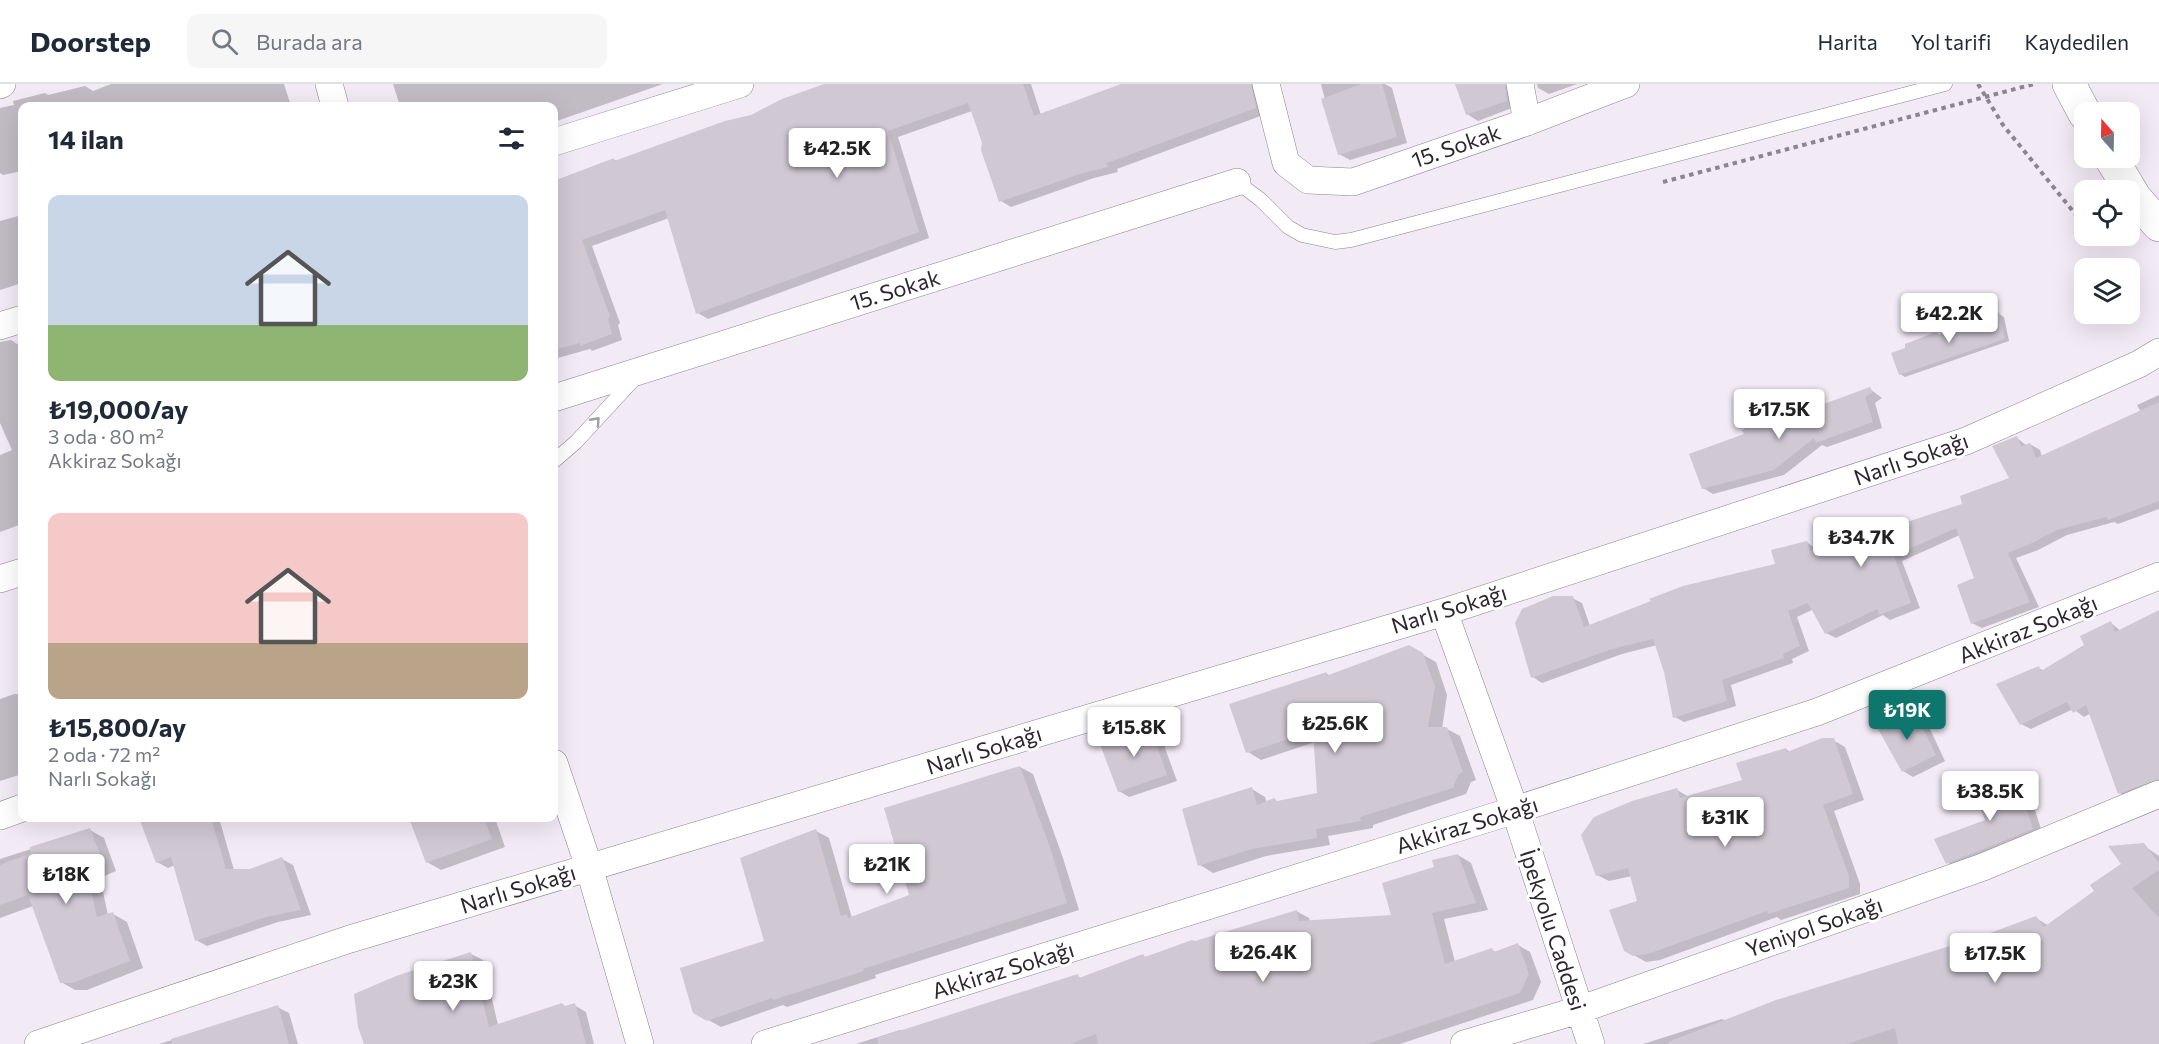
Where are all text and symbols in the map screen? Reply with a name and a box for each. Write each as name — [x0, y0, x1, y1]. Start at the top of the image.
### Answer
search box — [187, 14, 607, 68]
text: Doorstep — [30, 24, 151, 58]
icon: search — [208, 25, 241, 58]
text: Burada ara — [256, 28, 363, 55]
text: Harita — [1818, 29, 1878, 54]
text: Yol tarifi — [1911, 29, 1991, 54]
text: Kaydedilen — [2024, 29, 2129, 54]
north arrow — [2074, 102, 2140, 168]
map controls — [2074, 102, 2140, 324]
street label: 15. Sokak — [1408, 118, 1504, 173]
icon: filters — [495, 122, 528, 155]
text: 14 ilan — [48, 123, 124, 154]
pin: ₺42.5K — [788, 128, 886, 179]
text: ₺42.5K — [803, 135, 871, 159]
button: locate — [2074, 180, 2140, 246]
icon: home — [234, 234, 342, 342]
button: layers — [2074, 258, 2140, 324]
street label: 15. Sokak — [847, 263, 943, 316]
pin: ₺42.2K — [1900, 293, 1998, 344]
text: ₺42.2K — [1915, 300, 1983, 324]
pin: ₺17.5K — [1730, 389, 1828, 440]
text: ₺19,000/ay — [48, 393, 188, 424]
text: ₺17.5K — [1748, 396, 1810, 420]
one-way arrow — [588, 417, 599, 428]
text: 3 oda · 80 m² — [48, 424, 164, 448]
street label: Narlı Sokağı — [1850, 426, 1972, 491]
text: Akkiraz Sokağı — [48, 448, 182, 472]
pin: ₺34.7K — [1812, 517, 1910, 568]
text: ₺34.7K — [1827, 524, 1895, 548]
icon: home — [234, 552, 342, 660]
street label: Narlı Sokağı — [1388, 578, 1510, 639]
street label: Akkiraz Sokağı — [1955, 588, 2101, 669]
pin: ₺19K — [1871, 690, 1943, 741]
text: ₺19K — [1883, 697, 1931, 721]
pin: ₺25.6K — [1286, 703, 1384, 754]
pin: ₺15.8K — [1085, 707, 1183, 758]
text: ₺25.6K — [1301, 710, 1369, 734]
text: ₺15,800/ay — [48, 711, 186, 742]
text: ₺15.8K — [1101, 714, 1167, 738]
street label: Narlı Sokağı — [923, 719, 1045, 780]
text: 2 oda · 72 m² — [48, 742, 160, 766]
text: Narlı Sokağı — [48, 766, 157, 790]
pin: ₺38.5K — [1941, 771, 2039, 822]
text: ₺38.5K — [1956, 778, 2024, 802]
street label: Akkiraz Sokağı — [1393, 790, 1541, 859]
pin: ₺31K — [1689, 797, 1761, 848]
text: ₺31K — [1701, 804, 1749, 828]
pin: ₺21K — [851, 844, 923, 895]
street label: İpekyolu Caddesi — [1515, 846, 1592, 1014]
text: ₺21K — [863, 851, 911, 875]
pin: ₺18K — [30, 854, 102, 905]
street label: Narlı Sokağı — [457, 858, 579, 919]
text: ₺18K — [42, 861, 90, 885]
street label: Yeniyol Sokağı — [1742, 890, 1886, 963]
pin: ₺26.4K — [1214, 932, 1312, 983]
pin: ₺17.5K — [1946, 933, 2044, 984]
street label: Akkiraz Sokağı — [929, 935, 1077, 1004]
text: ₺26.4K — [1229, 939, 1297, 963]
text: ₺17.5K — [1964, 940, 2026, 964]
pin: ₺23K — [417, 961, 489, 1012]
text: ₺23K — [428, 968, 478, 992]

